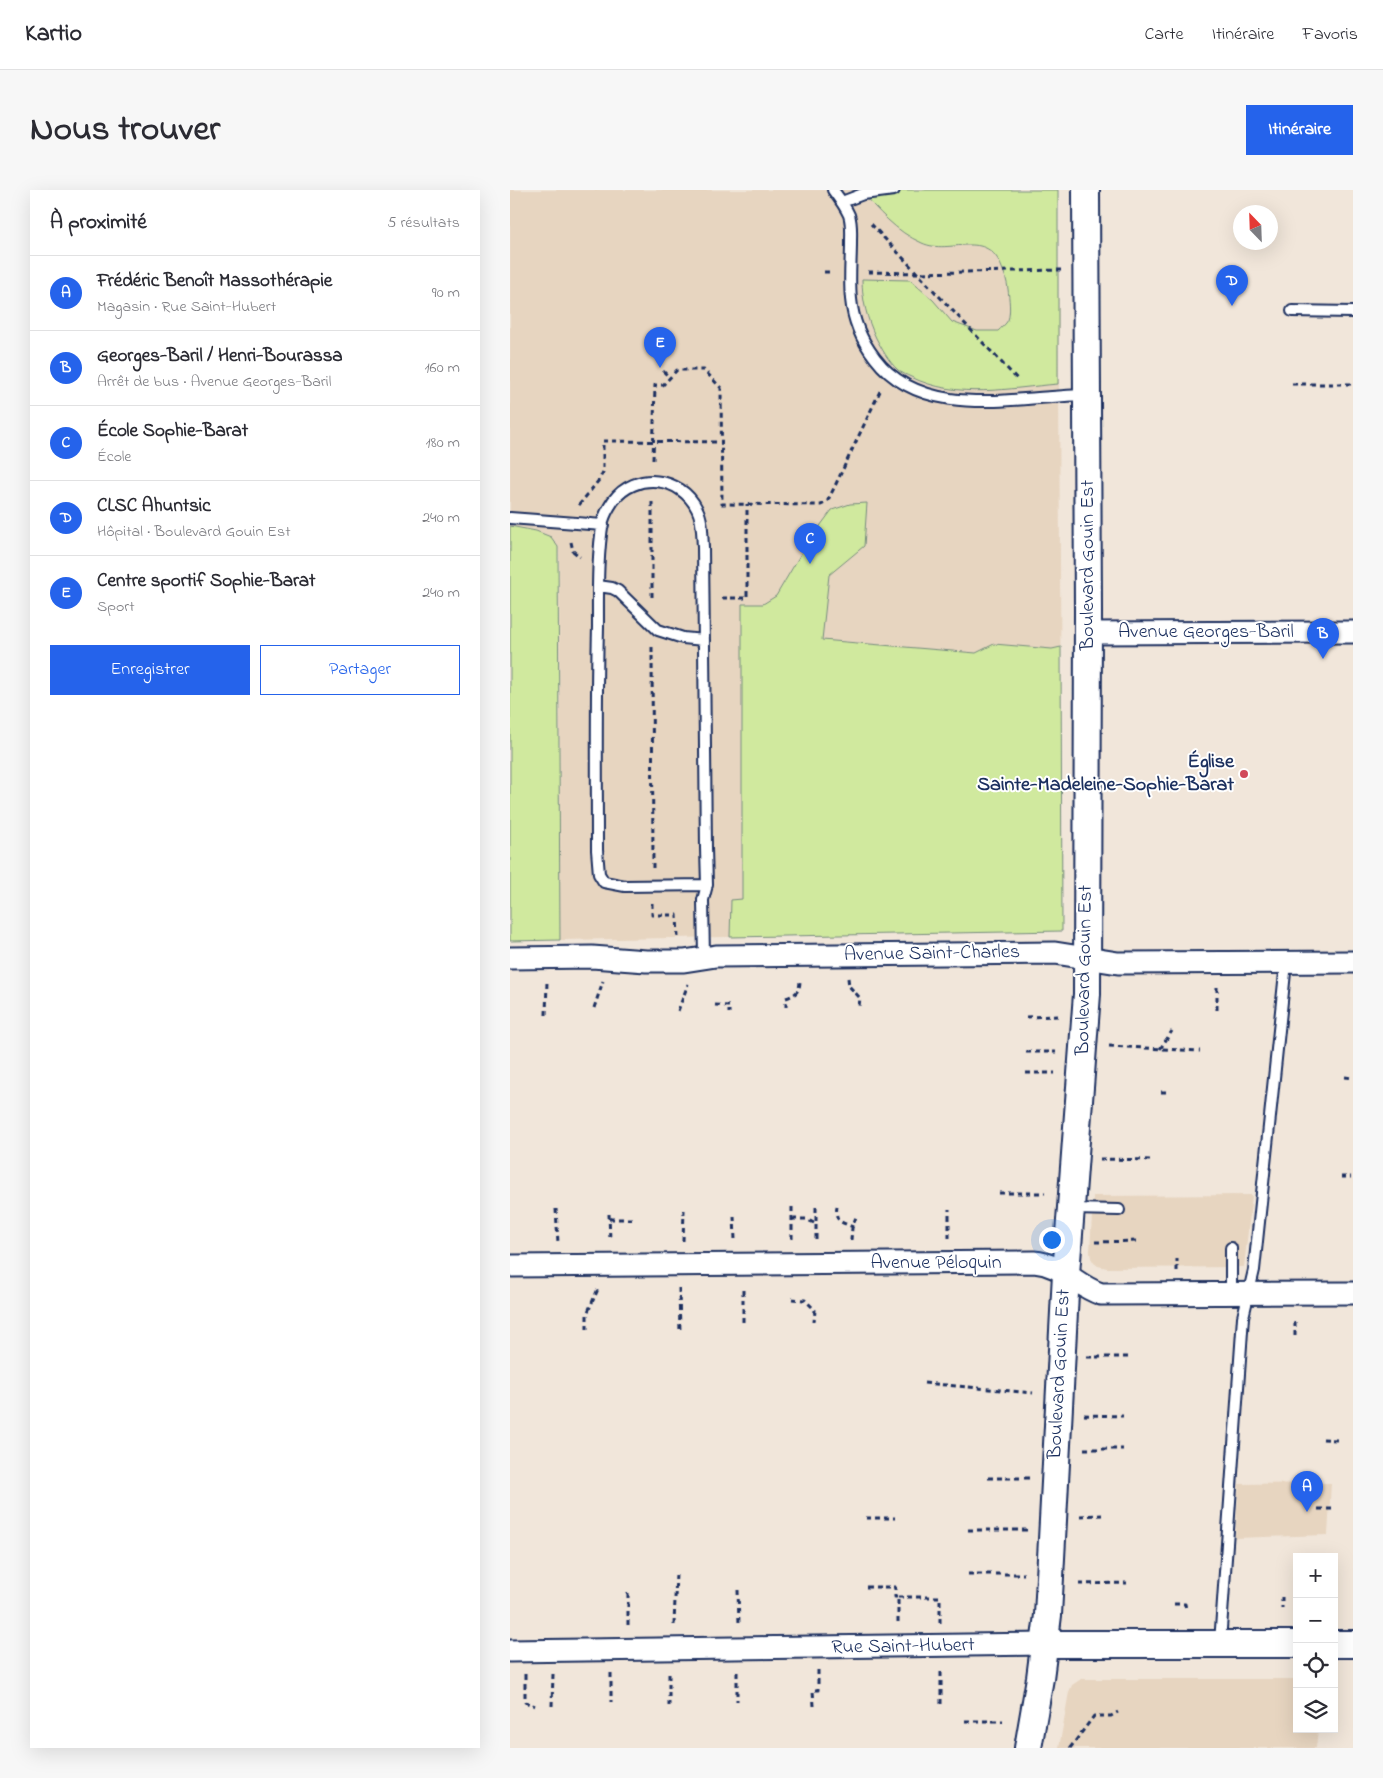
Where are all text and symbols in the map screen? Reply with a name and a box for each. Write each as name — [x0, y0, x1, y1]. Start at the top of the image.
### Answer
text: Kartio — [25, 17, 82, 52]
text: Carte — [1144, 22, 1184, 48]
text: Itinéraire — [1212, 22, 1274, 48]
text: Favoris — [1302, 22, 1358, 48]
text: Nous trouver — [30, 105, 220, 156]
button: Itinéraire — [1246, 105, 1353, 155]
north arrow — [1233, 205, 1278, 250]
text: À proximité — [50, 208, 147, 238]
text: 5 résultats — [387, 211, 460, 235]
pin: D — [1216, 265, 1248, 306]
text: Frédéric Benoît Massothérapie — [97, 268, 332, 295]
text: A — [61, 281, 71, 305]
text: 90 m — [432, 281, 460, 305]
text: Magasin · Rue Saint-Hubert — [97, 295, 276, 319]
pin: E — [644, 327, 676, 368]
text: Georges-Baril / Henri-Bourassa — [97, 343, 343, 370]
text: B — [61, 356, 71, 380]
text: 160 m — [425, 356, 460, 380]
text: Arrêt de bus · Avenue Georges-Baril — [97, 370, 331, 394]
text: École Sophie-Barat — [97, 418, 248, 445]
text: C — [62, 431, 70, 455]
text: 180 m — [426, 431, 460, 455]
text: École — [97, 445, 132, 469]
street label: Boulevard Gouin Est — [1074, 480, 1103, 651]
text: CLSC Ahuntsic — [97, 493, 211, 520]
text: D — [60, 506, 72, 530]
text: 240 m — [422, 506, 460, 530]
text: Hôpital · Boulevard Gouin Est — [97, 520, 291, 544]
pin: C — [794, 523, 826, 564]
text: Centre sportif Sophie-Barat — [97, 568, 316, 595]
text: E — [61, 581, 71, 605]
text: 240 m — [422, 581, 460, 605]
text: Sport — [97, 595, 135, 619]
street label: Avenue Georges-Baril — [1118, 618, 1294, 648]
pin: B — [1307, 618, 1339, 659]
button: Enregistrer — [50, 645, 250, 695]
button: Partager — [260, 645, 460, 695]
place label: Église Sainte-Madeleine-Sophie-Barat — [977, 748, 1235, 800]
marker: Église Sainte-Madeleine-Sophie-Barat — [1238, 768, 1250, 780]
street label: Boulevard Gouin Est — [1069, 884, 1101, 1056]
street label: Avenue Saint-Charles — [844, 938, 1020, 970]
your location — [1039, 1227, 1065, 1253]
street label: Avenue Péloquin — [870, 1249, 1002, 1278]
street label: Boulevard Gouin Est — [1041, 1288, 1079, 1461]
pin: A — [1291, 1471, 1323, 1512]
map controls — [1293, 1553, 1338, 1733]
button: + — [1293, 1553, 1338, 1598]
button: − — [1293, 1598, 1338, 1643]
street label: Rue Saint-Hubert — [831, 1631, 975, 1663]
button: locate — [1293, 1643, 1338, 1688]
button: layers — [1293, 1688, 1338, 1733]

